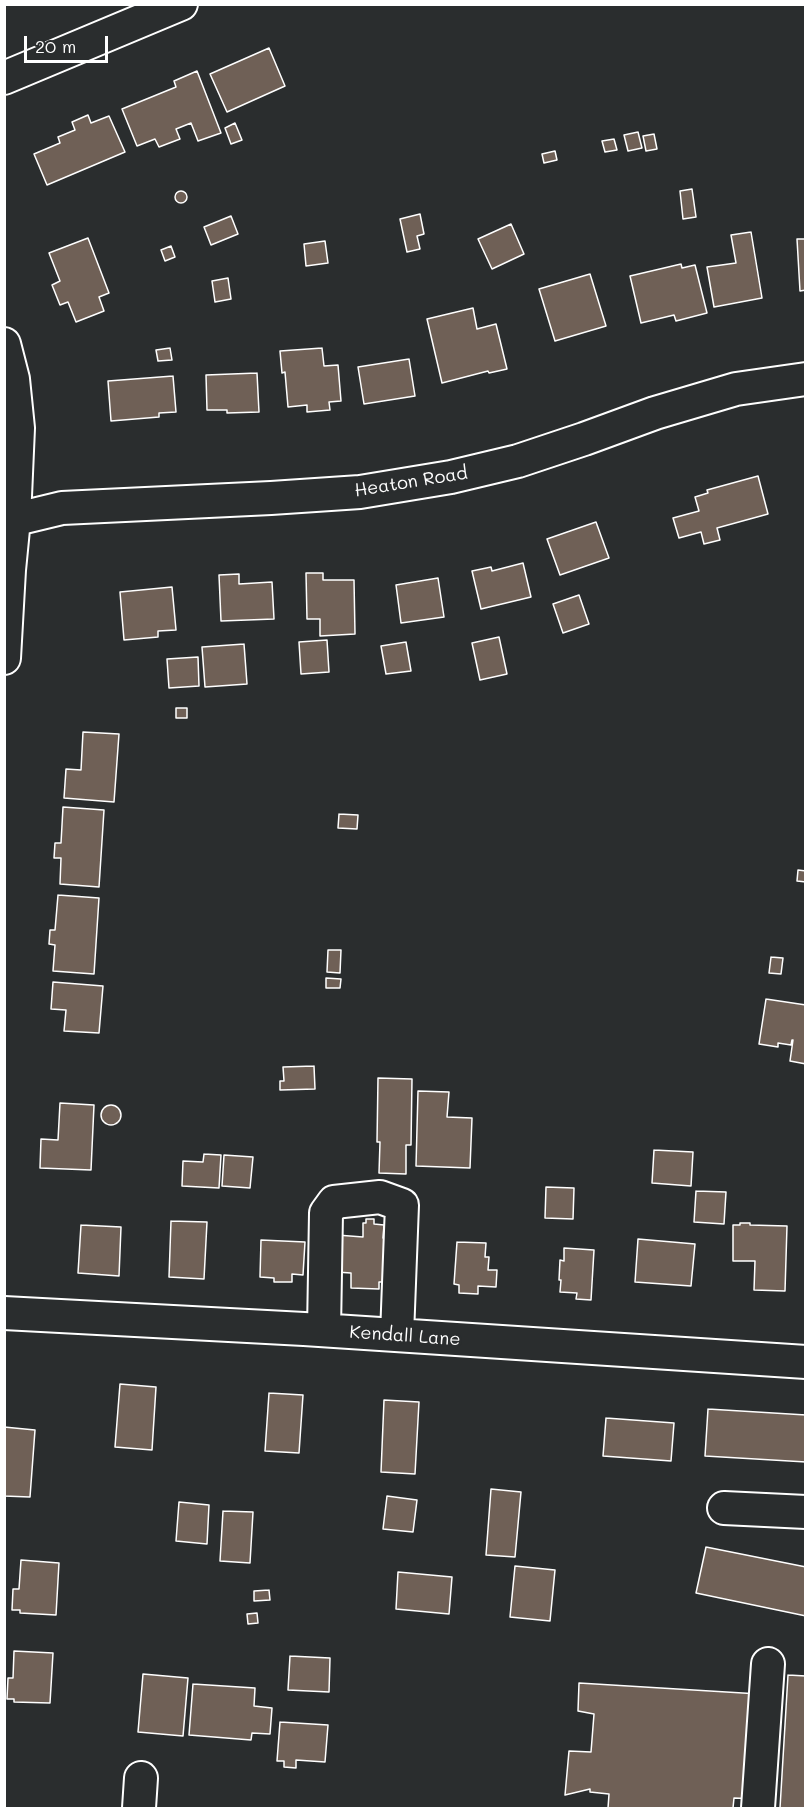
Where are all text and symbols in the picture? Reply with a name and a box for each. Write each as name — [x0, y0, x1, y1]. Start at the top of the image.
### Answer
scale bar — [27, 24, 111, 62]
text: 20 m — [35, 34, 76, 58]
street label: Heaton Road — [353, 462, 469, 502]
street label: Kendall Lane — [349, 1321, 461, 1351]

